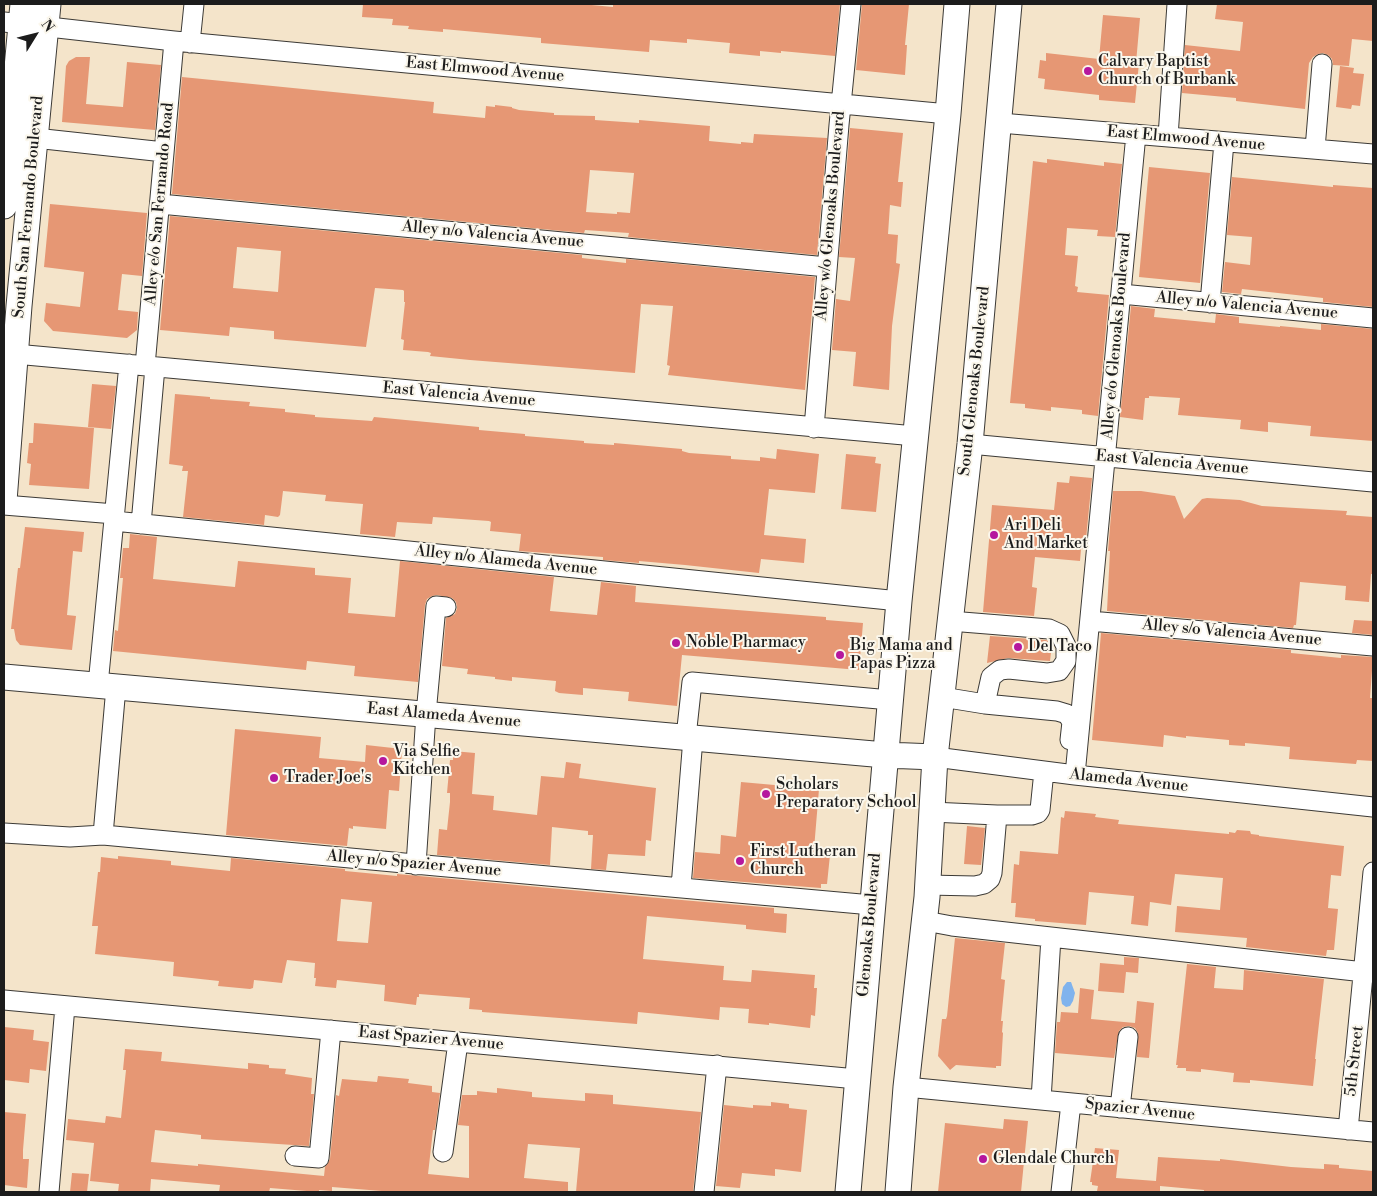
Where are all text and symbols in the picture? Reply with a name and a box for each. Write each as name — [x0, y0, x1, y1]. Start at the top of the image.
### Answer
north arrow — [10, 10, 60, 60]
text: N — [37, 16, 58, 36]
place label: Calvary Baptist Church of Burbank — [1098, 52, 1235, 90]
street label: East Elmwood Avenue — [405, 54, 565, 86]
marker: Calvary Baptist Church of Burbank — [1082, 65, 1094, 77]
street label: South San Fernando Boulevard — [10, 95, 48, 319]
street label: Alley e/o San Fernando Road — [142, 102, 178, 306]
street label: Alley w/o Glenoaks Boulevard — [812, 110, 850, 322]
street label: East Elmwood Avenue — [1106, 123, 1266, 155]
street label: Alley n/o Valencia Avenue — [401, 217, 585, 253]
street label: Alley e/o Glenoaks Boulevard — [1098, 232, 1136, 440]
street label: South Glenoaks Boulevard — [955, 285, 995, 477]
street label: Alley n/o Valencia Avenue — [1155, 288, 1339, 324]
street label: East Valencia Avenue — [382, 379, 536, 411]
street label: East Valencia Avenue — [1095, 447, 1249, 479]
place label: Ari Deli And Market — [1004, 516, 1088, 554]
marker: Ari Deli And Market — [988, 529, 1000, 541]
street label: Alley n/o Alameda Avenue — [414, 542, 598, 580]
street label: Alley s/o Valencia Avenue — [1142, 616, 1322, 650]
place label: Noble Pharmacy — [686, 633, 806, 653]
place label: Big Mama and Papas Pizza — [850, 636, 952, 674]
marker: Noble Pharmacy — [670, 637, 682, 649]
place label: Del Taco — [1028, 637, 1092, 657]
marker: Del Taco — [1012, 641, 1024, 653]
marker: Big Mama and Papas Pizza — [834, 649, 846, 661]
street label: East Alameda Avenue — [366, 700, 522, 732]
place label: Via Selfie Kitchen — [393, 742, 460, 780]
marker: Via Selfie Kitchen — [377, 755, 389, 767]
street label: Alameda Avenue — [1069, 765, 1189, 797]
place label: Trader Joe's — [284, 768, 371, 788]
marker: Trader Joe's — [268, 772, 280, 784]
place label: Scholars Preparatory School — [776, 775, 917, 813]
marker: Scholars Preparatory School — [760, 788, 772, 800]
place label: First Lutheran Church — [750, 842, 856, 880]
street label: Alley n/o Spazier Avenue — [326, 847, 502, 881]
street label: Glenoaks Boulevard — [854, 852, 886, 998]
marker: First Lutheran Church — [734, 855, 746, 867]
street label: East Spazier Avenue — [358, 1023, 504, 1055]
street label: 5th Street — [1342, 1025, 1368, 1097]
street label: Spazier Avenue — [1084, 1095, 1196, 1125]
place label: Glendale Church — [993, 1149, 1114, 1169]
marker: Glendale Church — [977, 1153, 989, 1165]

